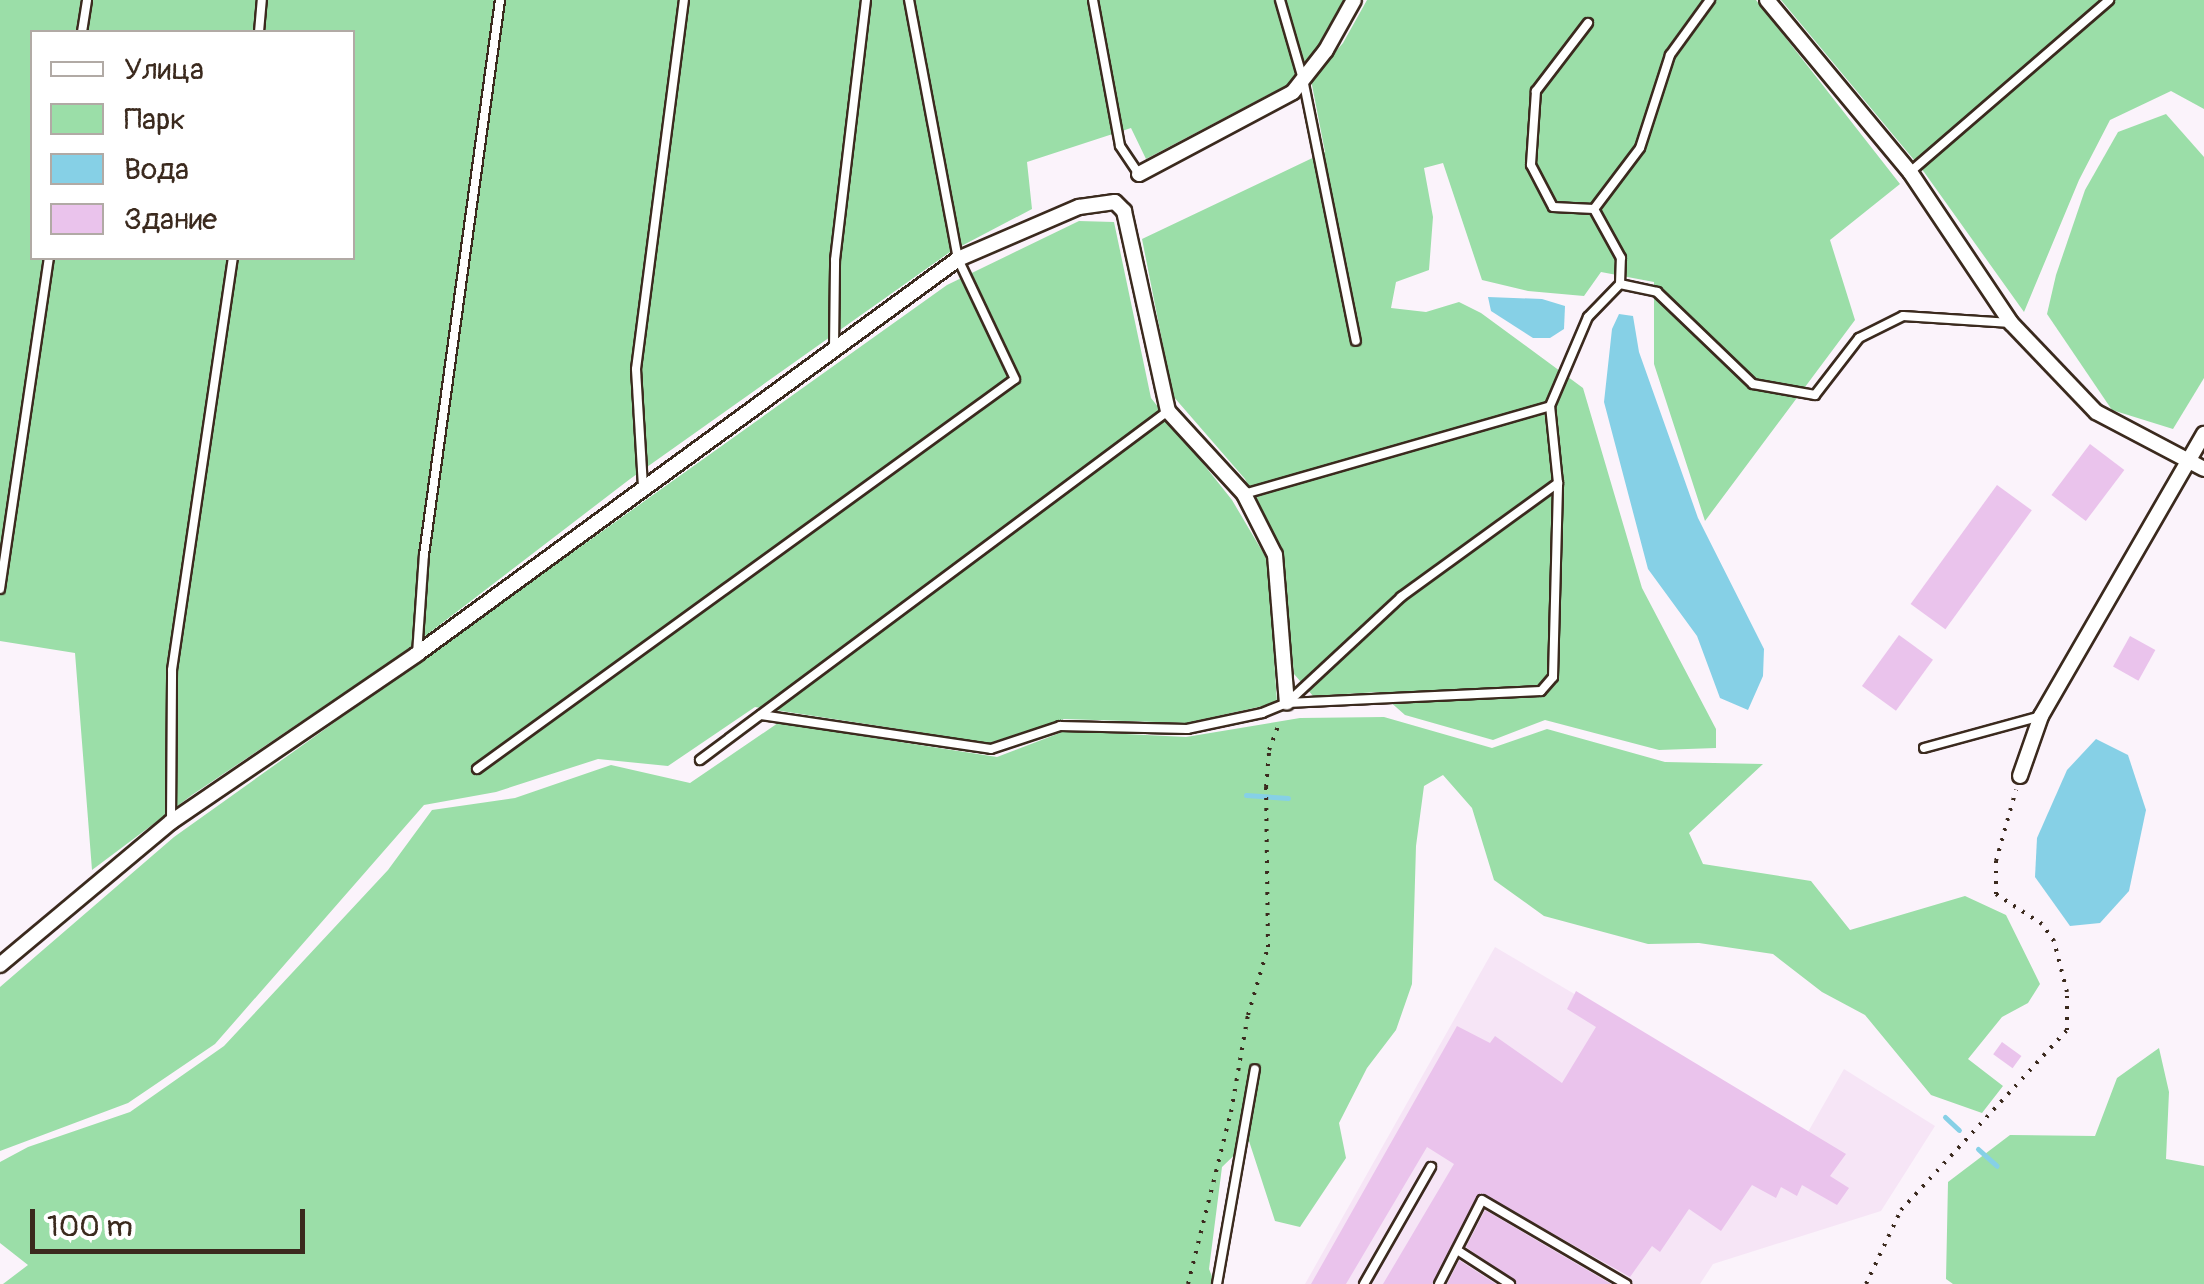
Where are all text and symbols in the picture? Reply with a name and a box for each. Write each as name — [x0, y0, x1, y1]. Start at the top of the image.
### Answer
legend — [30, 30, 355, 260]
text: Улица — [124, 51, 204, 88]
text: Парк — [124, 101, 186, 138]
text: Вода — [124, 151, 189, 188]
text: Здание — [124, 201, 217, 238]
scale bar — [35, 1189, 310, 1251]
text: 100 m — [47, 1208, 133, 1245]

